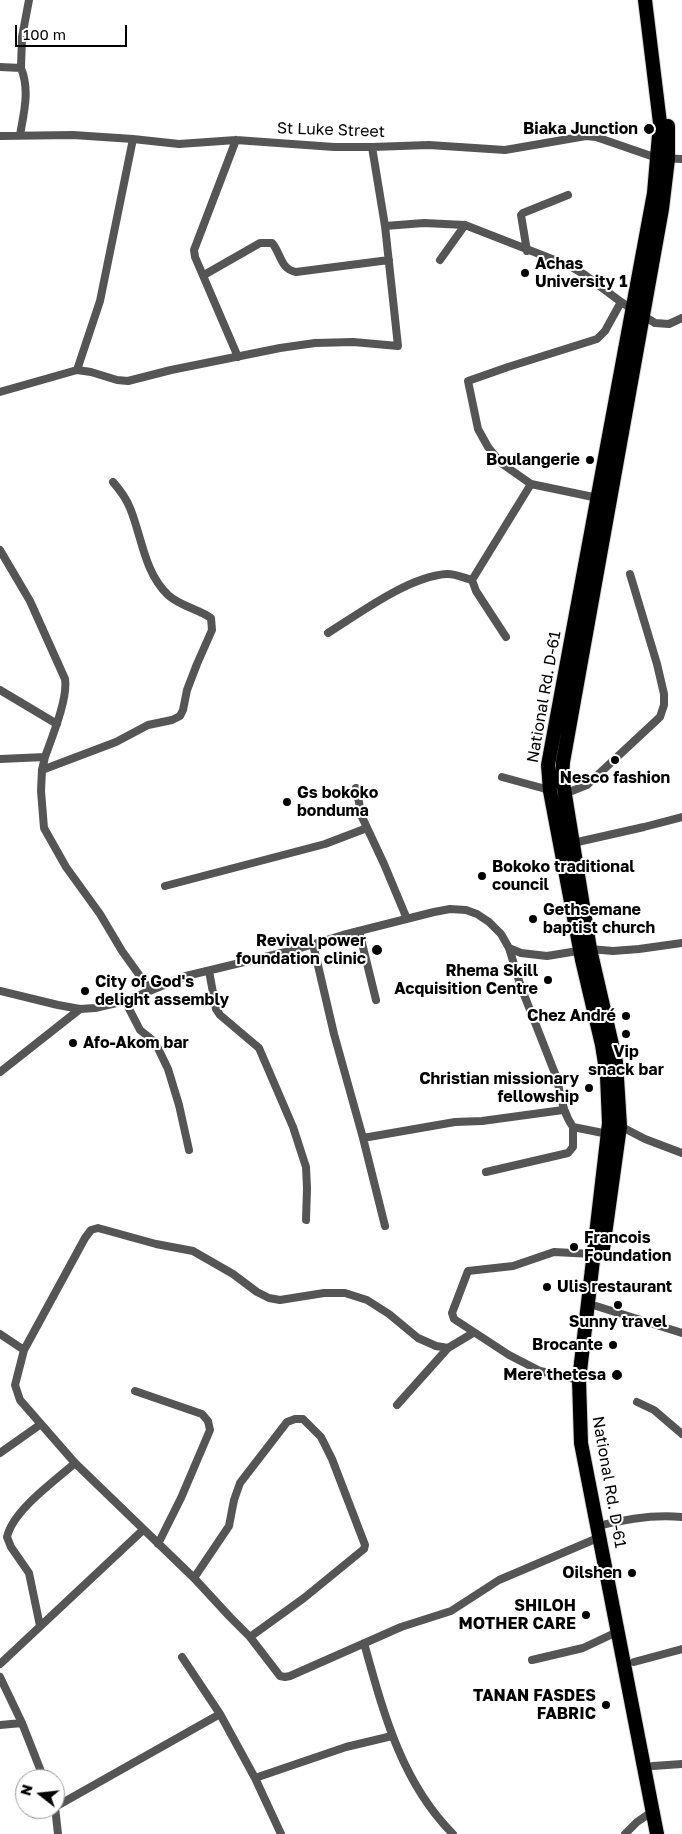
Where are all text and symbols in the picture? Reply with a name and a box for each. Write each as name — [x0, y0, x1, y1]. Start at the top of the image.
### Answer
scale bar — [18, 15, 130, 47]
text: 100 m — [23, 25, 66, 43]
street label: St Luke Street — [277, 119, 385, 141]
place label: Biaka Junction — [523, 119, 638, 139]
marker: Biaka Junction — [642, 122, 656, 136]
place label: Achas University 1 — [535, 254, 627, 292]
marker: Achas University 1 — [519, 267, 531, 279]
place label: Boulangerie — [486, 450, 580, 470]
marker: Boulangerie — [584, 454, 596, 466]
street label: National Rd. D-61 — [523, 630, 565, 764]
marker: Nesco fashion — [609, 754, 621, 766]
place label: Nesco fashion — [560, 768, 670, 788]
place label: Gs bokoko bonduma — [297, 783, 378, 821]
marker: Gs bokoko bonduma — [281, 796, 293, 808]
place label: Bokoko traditional council — [492, 857, 635, 895]
marker: Bokoko traditional council — [476, 870, 488, 882]
place label: Gethsemane baptist church — [543, 900, 655, 938]
marker: Gethsemane baptist church — [527, 913, 539, 925]
place label: Revival power foundation clinic — [236, 931, 366, 969]
marker: Revival power foundation clinic — [370, 943, 384, 957]
place label: Rhema Skill Acquisition Centre — [394, 961, 538, 999]
place label: City of God's delight assembly — [95, 972, 229, 1010]
marker: Rhema Skill Acquisition Centre — [542, 974, 554, 986]
marker: City of God's delight assembly — [79, 985, 91, 997]
place label: Chez André — [527, 1006, 616, 1026]
marker: Chez André — [620, 1010, 632, 1022]
marker: Vip snack bar — [620, 1028, 632, 1040]
place label: Afo-Akom bar — [83, 1033, 189, 1053]
marker: Afo-Akom bar — [67, 1037, 79, 1049]
place label: Vip snack bar — [588, 1042, 664, 1080]
place label: Christian missionary fellowship — [419, 1069, 579, 1107]
marker: Christian missionary fellowship — [583, 1082, 595, 1094]
place label: Francois Foundation — [584, 1228, 671, 1266]
marker: Francois Foundation — [568, 1241, 580, 1253]
place label: Ulis restaurant — [557, 1277, 672, 1297]
marker: Ulis restaurant — [541, 1281, 553, 1293]
marker: Sunny travel — [612, 1299, 624, 1311]
place label: Sunny travel — [569, 1312, 667, 1332]
place label: Brocante — [532, 1335, 603, 1355]
marker: Brocante — [607, 1339, 619, 1351]
place label: Mere thetesa — [503, 1365, 606, 1385]
marker: Mere thetesa — [610, 1368, 624, 1382]
street label: National Rd. D-61 — [588, 1415, 630, 1549]
place label: Oilshen — [562, 1563, 622, 1583]
marker: Oilshen — [626, 1567, 638, 1579]
place label: SHILOH MOTHER CARE — [458, 1596, 576, 1634]
marker: SHILOH MOTHER CARE — [580, 1609, 592, 1621]
place label: TANAN FASDES FABRIC — [473, 1686, 596, 1724]
marker: TANAN FASDES FABRIC — [600, 1699, 612, 1711]
north arrow — [15, 1769, 65, 1819]
text: N — [16, 1783, 36, 1797]

